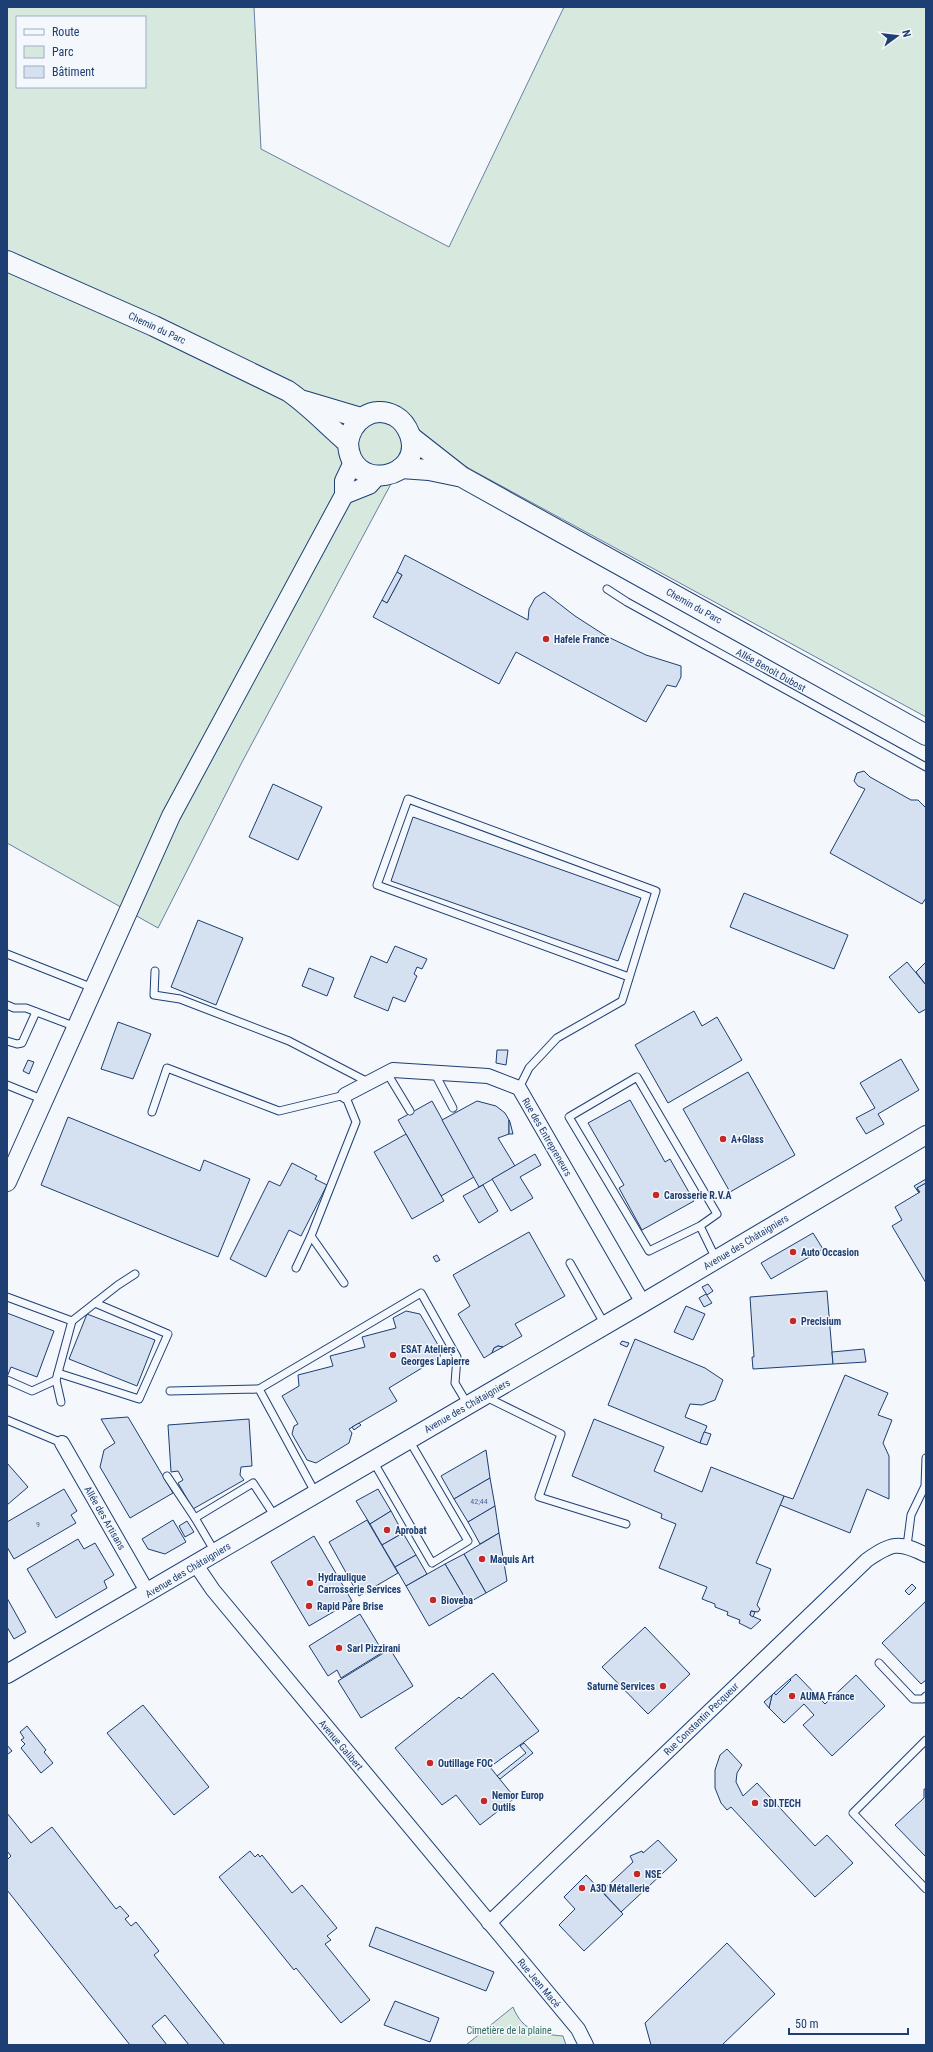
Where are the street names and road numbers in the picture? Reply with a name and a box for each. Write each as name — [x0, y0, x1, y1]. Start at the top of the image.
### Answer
street label: Chemin du Parc — [127, 310, 188, 346]
street label: Chemin du Parc — [664, 586, 724, 626]
street label: Allée Benoît Dubost — [734, 646, 808, 694]
street label: Rue des Entrepreneurs — [520, 1096, 574, 1178]
street label: Avenue des Châtaigniers — [701, 1212, 791, 1272]
street label: Avenue des Châtaigniers — [422, 1377, 512, 1435]
street label: Allée des Artisans — [82, 1484, 128, 1552]
street label: Avenue des Châtaigniers — [143, 1540, 233, 1600]
street label: Rue Constantin Pecqueur — [661, 1681, 741, 1757]
street label: Avenue Galibert — [317, 1718, 365, 1772]
street label: Rue Jean Macé — [515, 1956, 563, 2010]

